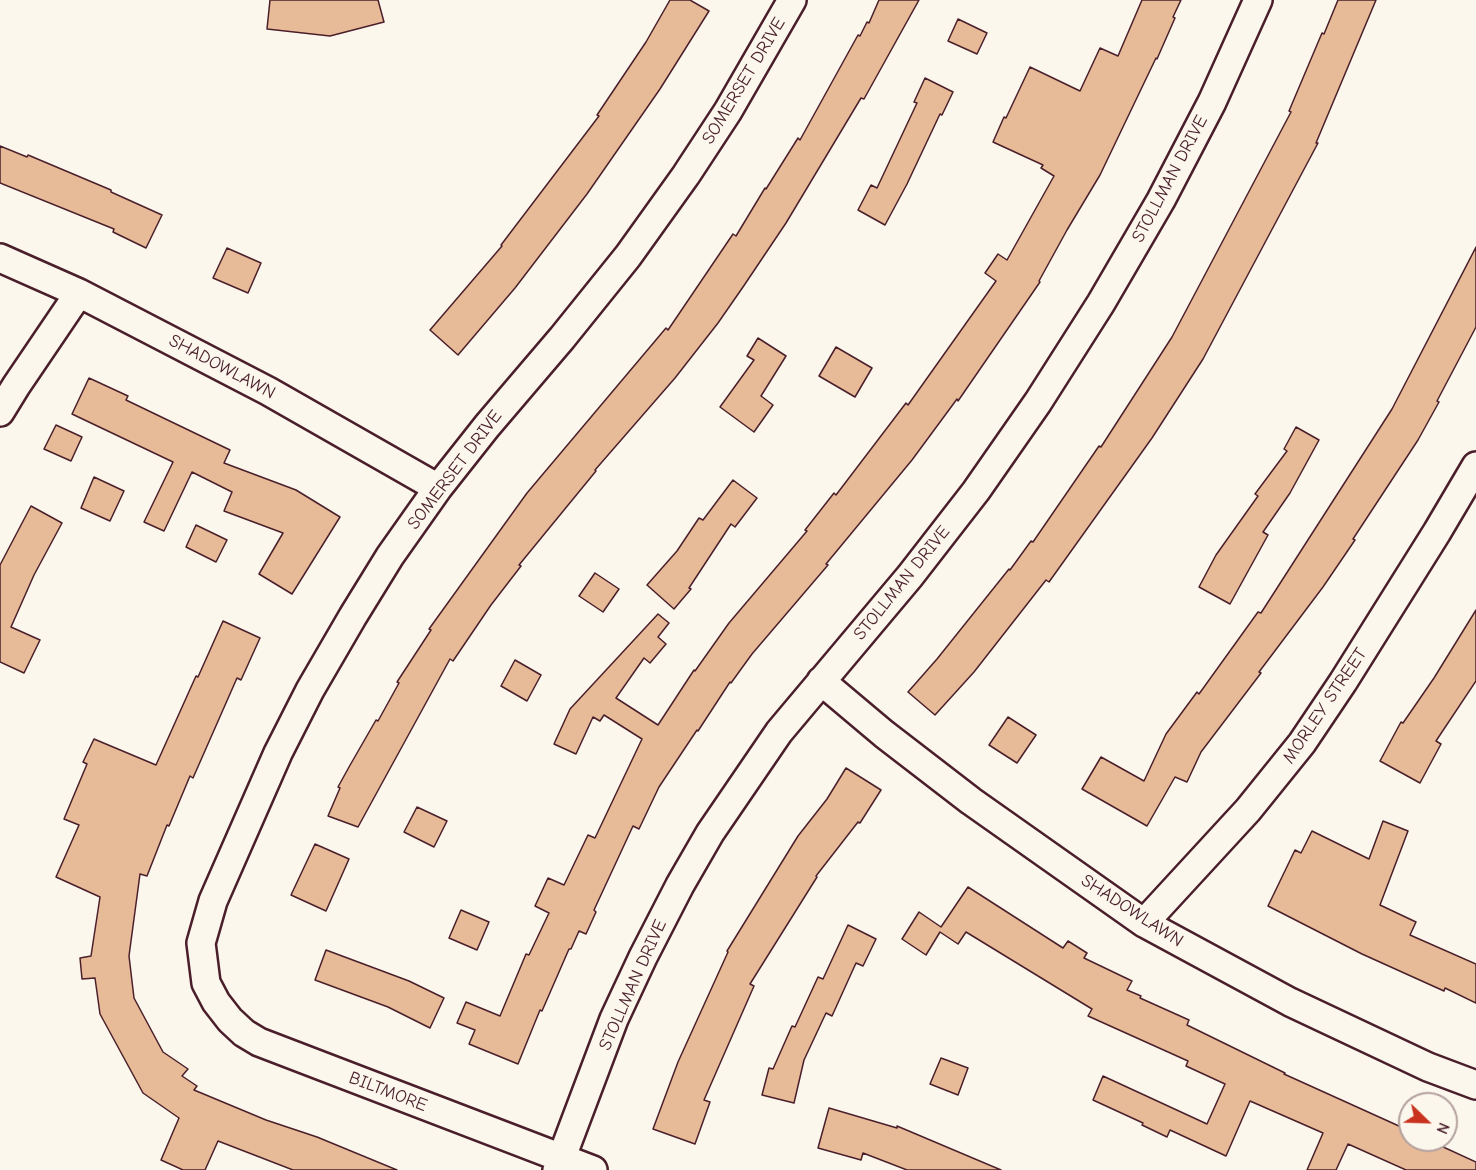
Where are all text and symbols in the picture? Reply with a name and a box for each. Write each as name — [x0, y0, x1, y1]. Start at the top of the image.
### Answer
street label: SOMERSET DRIVE — [698, 14, 790, 148]
street label: STOLLMAN DRIVE — [1127, 112, 1213, 246]
street label: SHADOWLAWN — [165, 330, 279, 404]
street label: SOMERSET DRIVE — [403, 406, 507, 534]
street label: STOLLMAN DRIVE — [849, 521, 955, 645]
street label: MORLEY STREET — [1278, 644, 1372, 768]
street label: SHADOWLAWN — [1077, 870, 1187, 952]
street label: STOLLMAN DRIVE — [594, 916, 672, 1054]
street label: BILTMORE — [346, 1067, 430, 1117]
north arrow — [1398, 1092, 1458, 1152]
text: N — [1432, 1120, 1453, 1137]

